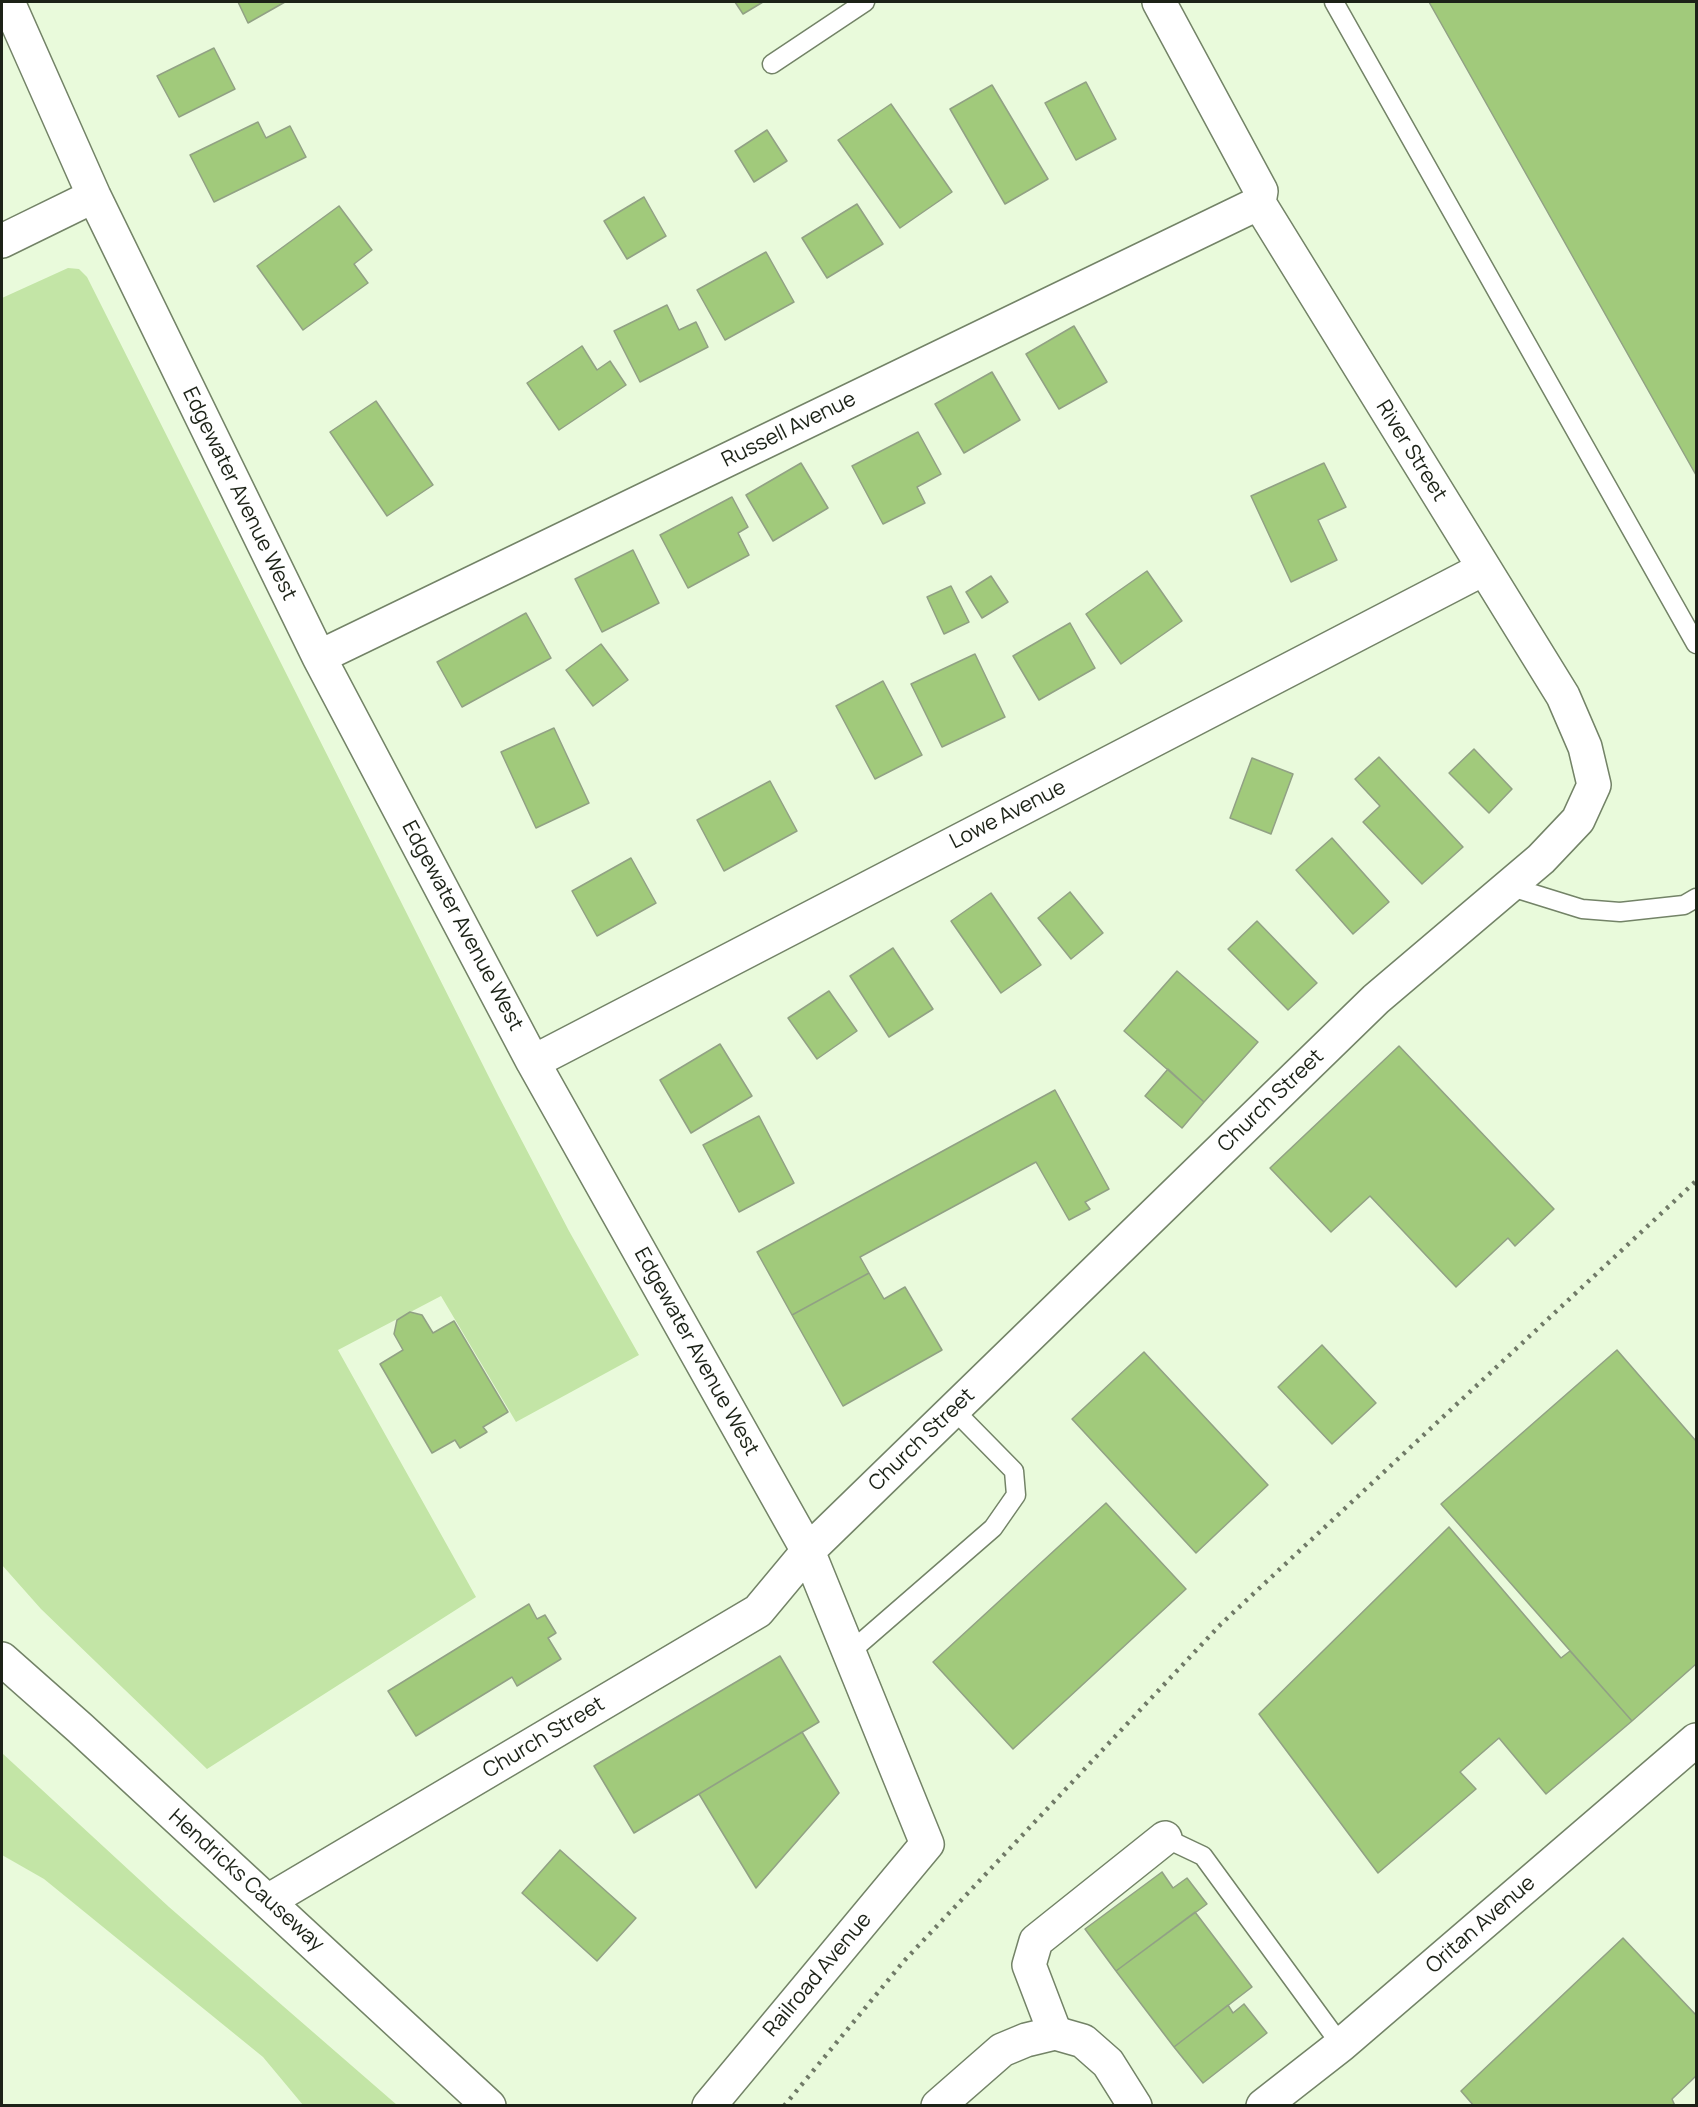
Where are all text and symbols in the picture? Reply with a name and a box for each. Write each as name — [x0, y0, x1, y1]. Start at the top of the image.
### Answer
street label: Edgewater Avenue West — [176, 383, 302, 605]
street label: Russell Avenue — [718, 387, 860, 473]
street label: River Street — [1370, 396, 1452, 506]
street label: Lowe Avenue — [946, 775, 1070, 855]
street label: Edgewater Avenue West — [396, 817, 528, 1035]
street label: Church Street — [1213, 1044, 1329, 1158]
street label: Edgewater Avenue West — [628, 1244, 764, 1460]
street label: Church Street — [864, 1383, 980, 1497]
street label: Church Street — [479, 1692, 609, 1784]
street label: Hendricks Causeway — [163, 1805, 329, 1957]
street label: Oritan Avenue — [1421, 1871, 1541, 1979]
street label: Railroad Avenue — [759, 1908, 877, 2042]

